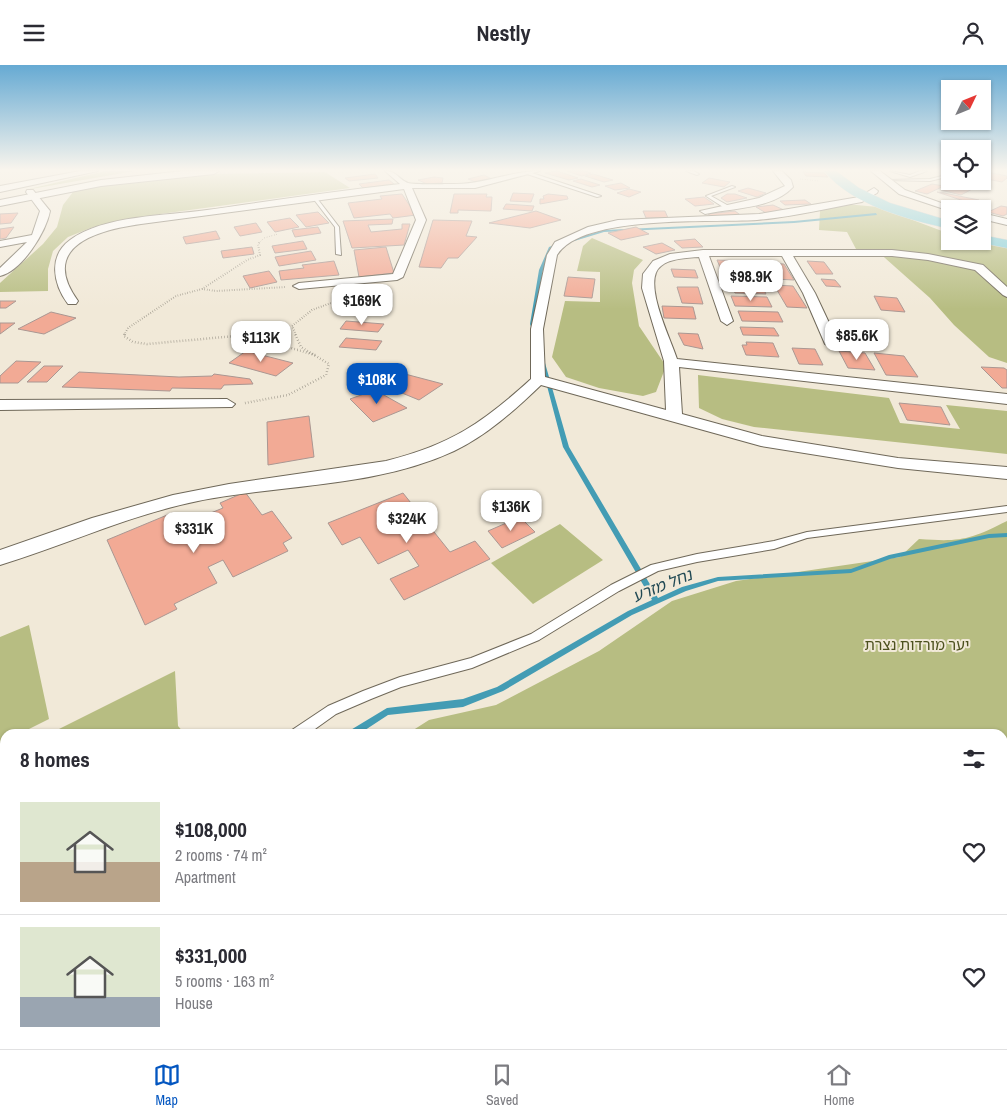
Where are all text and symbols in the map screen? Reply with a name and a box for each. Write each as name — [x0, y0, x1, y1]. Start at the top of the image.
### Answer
text: Nestly — [476, 18, 531, 48]
icon: menu — [20, 19, 48, 47]
icon: person — [959, 19, 987, 47]
north arrow — [941, 80, 991, 130]
map controls — [941, 80, 991, 250]
button: locate — [941, 140, 991, 190]
button: layers — [941, 200, 991, 250]
pin: $98.9K — [710, 259, 792, 302]
text: $98.9K — [730, 265, 772, 287]
pin: $169K — [327, 283, 397, 326]
text: $169K — [343, 289, 381, 311]
pin: $85.6K — [816, 319, 898, 361]
pin: $113K — [226, 321, 296, 363]
text: $85.6K — [836, 324, 878, 346]
text: $113K — [242, 326, 280, 348]
pin: $108K — [342, 363, 412, 405]
text: $108K — [358, 368, 396, 390]
pin: $136K — [476, 489, 546, 532]
text: $136K — [492, 495, 530, 517]
pin: $324K — [372, 501, 442, 544]
text: $324K — [388, 507, 426, 529]
pin: $331K — [159, 511, 229, 554]
text: $331K — [175, 517, 213, 539]
water label: נחל מזרע — [629, 563, 696, 607]
park label: יער מורדות נצרת — [865, 634, 969, 655]
text: 8 homes — [20, 745, 90, 774]
icon: filters — [960, 745, 988, 773]
text: $108,000 — [175, 815, 247, 844]
icon: home — [60, 822, 120, 882]
icon: heart — [960, 838, 988, 866]
text: 2 rooms · 74 m² — [175, 844, 267, 866]
text: Apartment — [175, 866, 236, 888]
text: $331,000 — [175, 941, 247, 970]
icon: home — [60, 947, 120, 1007]
icon: heart — [960, 963, 988, 991]
text: 5 rooms · 163 m² — [175, 970, 274, 992]
text: House — [175, 992, 213, 1014]
tab: Map — [153, 1061, 181, 1109]
tab: Saved — [486, 1061, 518, 1109]
tab: Home — [824, 1061, 854, 1109]

